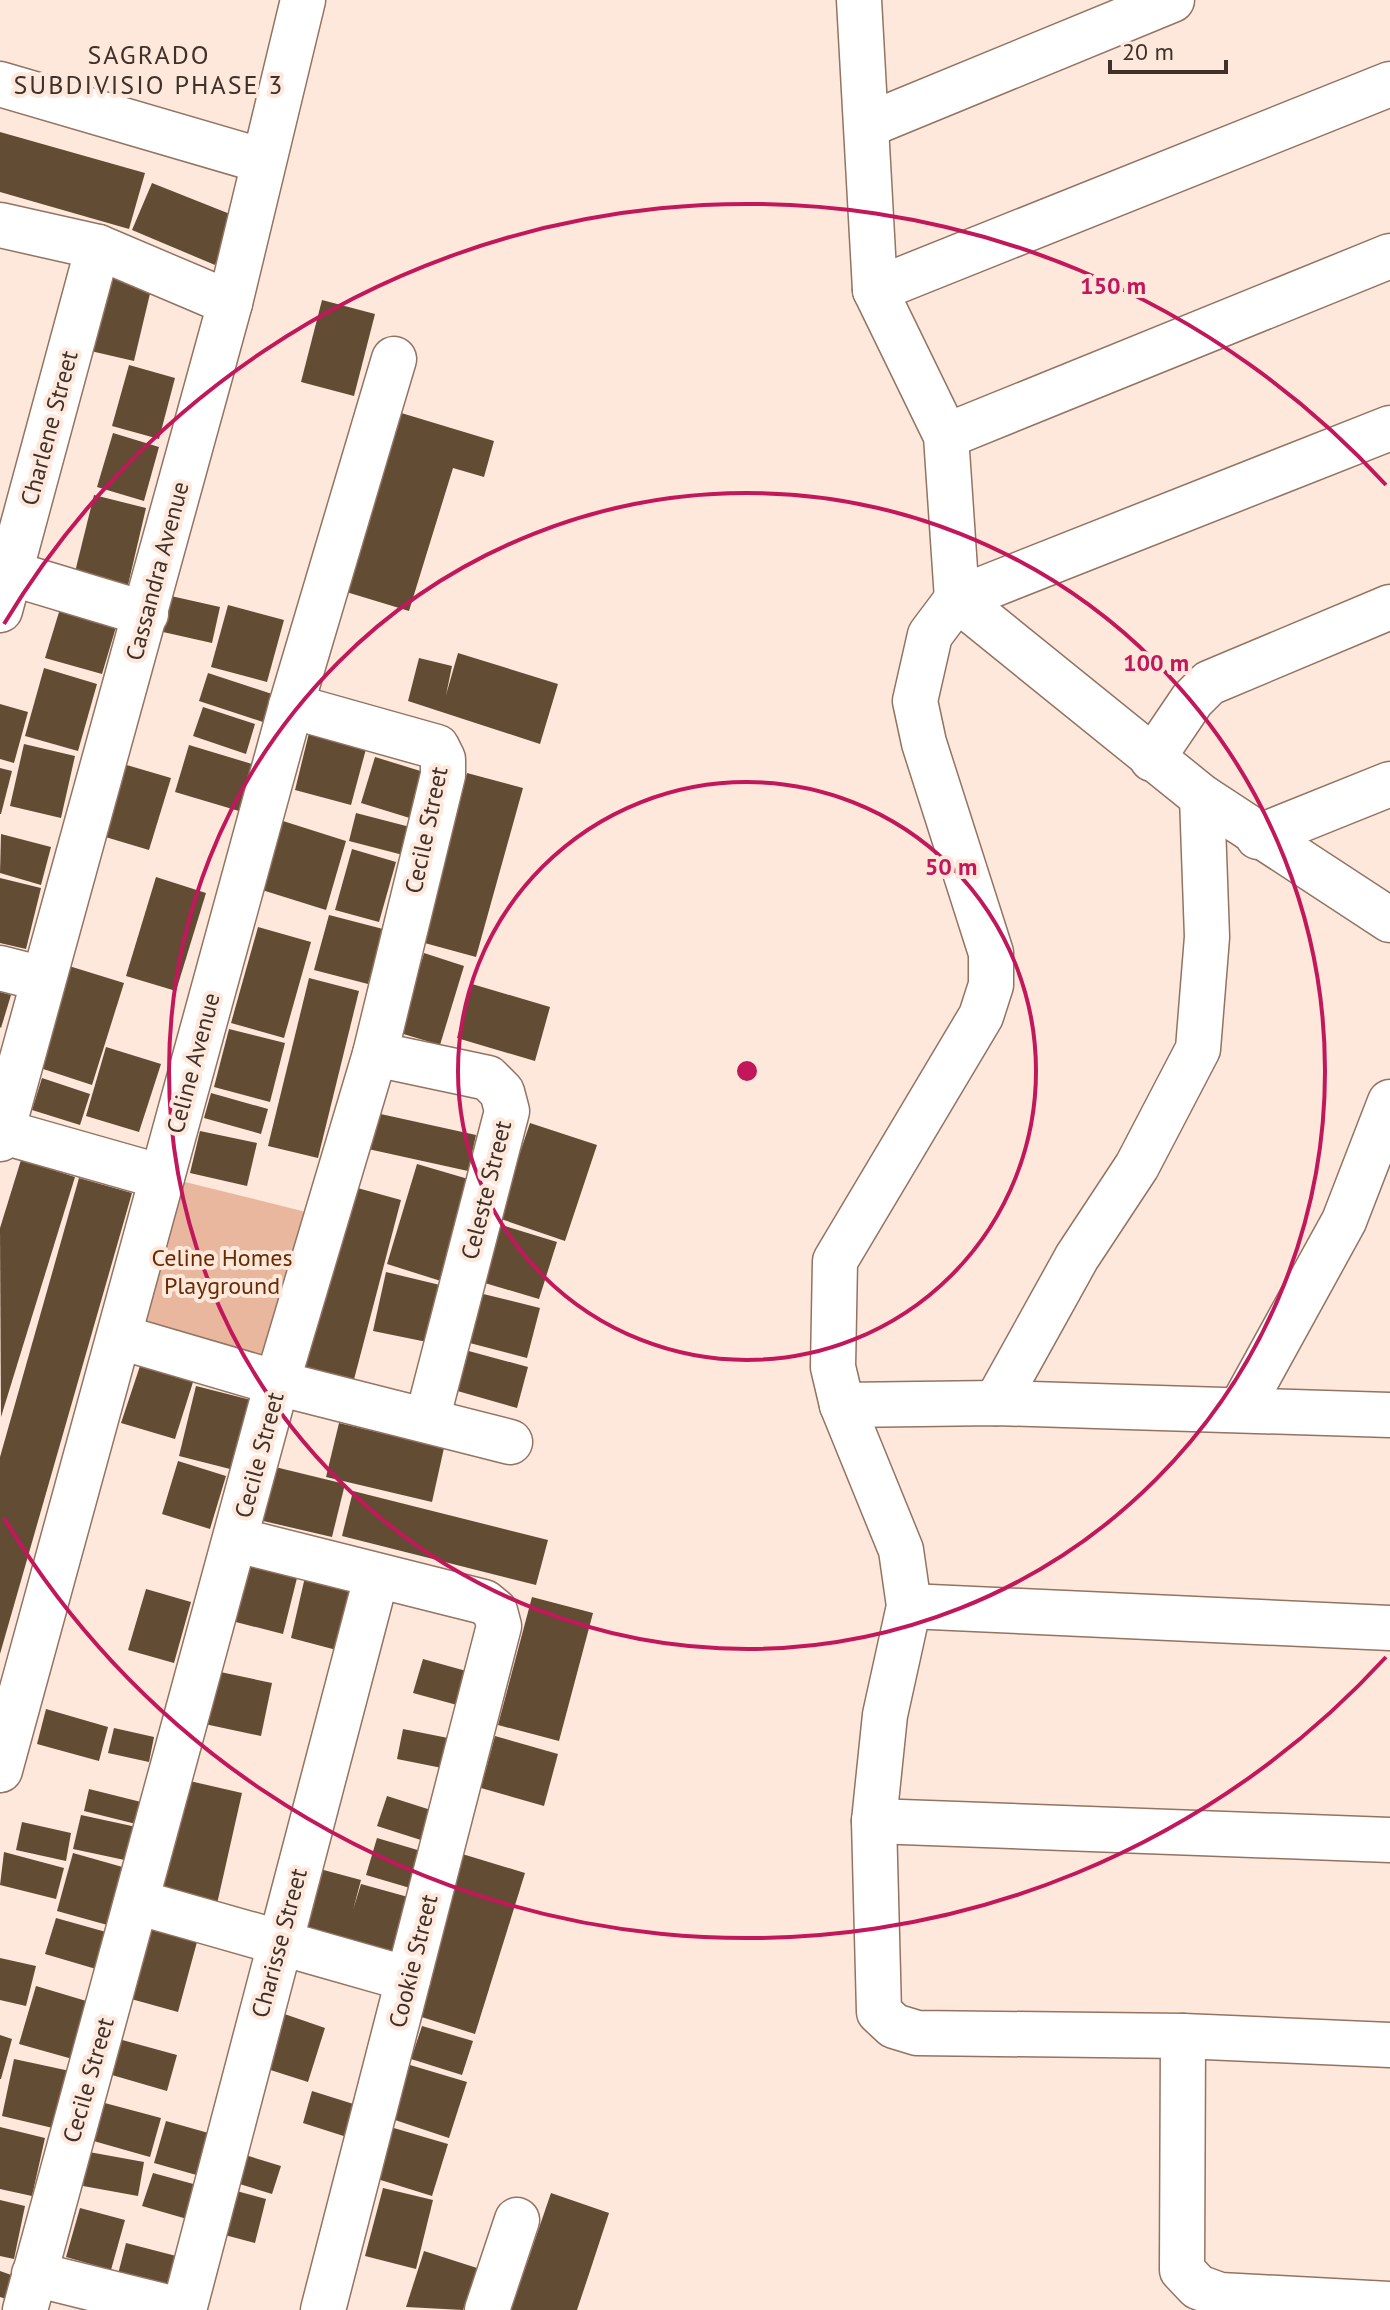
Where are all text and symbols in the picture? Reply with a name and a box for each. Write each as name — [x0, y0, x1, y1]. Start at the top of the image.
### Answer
scale bar — [1110, 24, 1226, 74]
text: 20 m — [1122, 36, 1174, 67]
district label: SAGRADO SUBDIVISIO PHASE 3 — [13, 38, 285, 101]
text: 150 m — [1080, 270, 1146, 301]
street label: Charlene Street — [13, 347, 85, 509]
street label: Cassandra Avenue — [118, 478, 196, 664]
text: 100 m — [1123, 647, 1189, 678]
street label: Cecile Street — [397, 764, 455, 896]
text: 50 m — [925, 851, 977, 882]
street label: Celine Avenue — [159, 989, 227, 1137]
centre of rings — [733, 1057, 761, 1085]
street label: Celeste Street — [454, 1117, 518, 1263]
park label: Celine Homes Playground — [152, 1242, 293, 1301]
street label: Cecile Street — [227, 1389, 291, 1521]
street label: Charisse Street — [244, 1865, 314, 2021]
street label: Cookie Street — [381, 1891, 445, 2031]
street label: Cecile Street — [55, 2014, 121, 2146]

